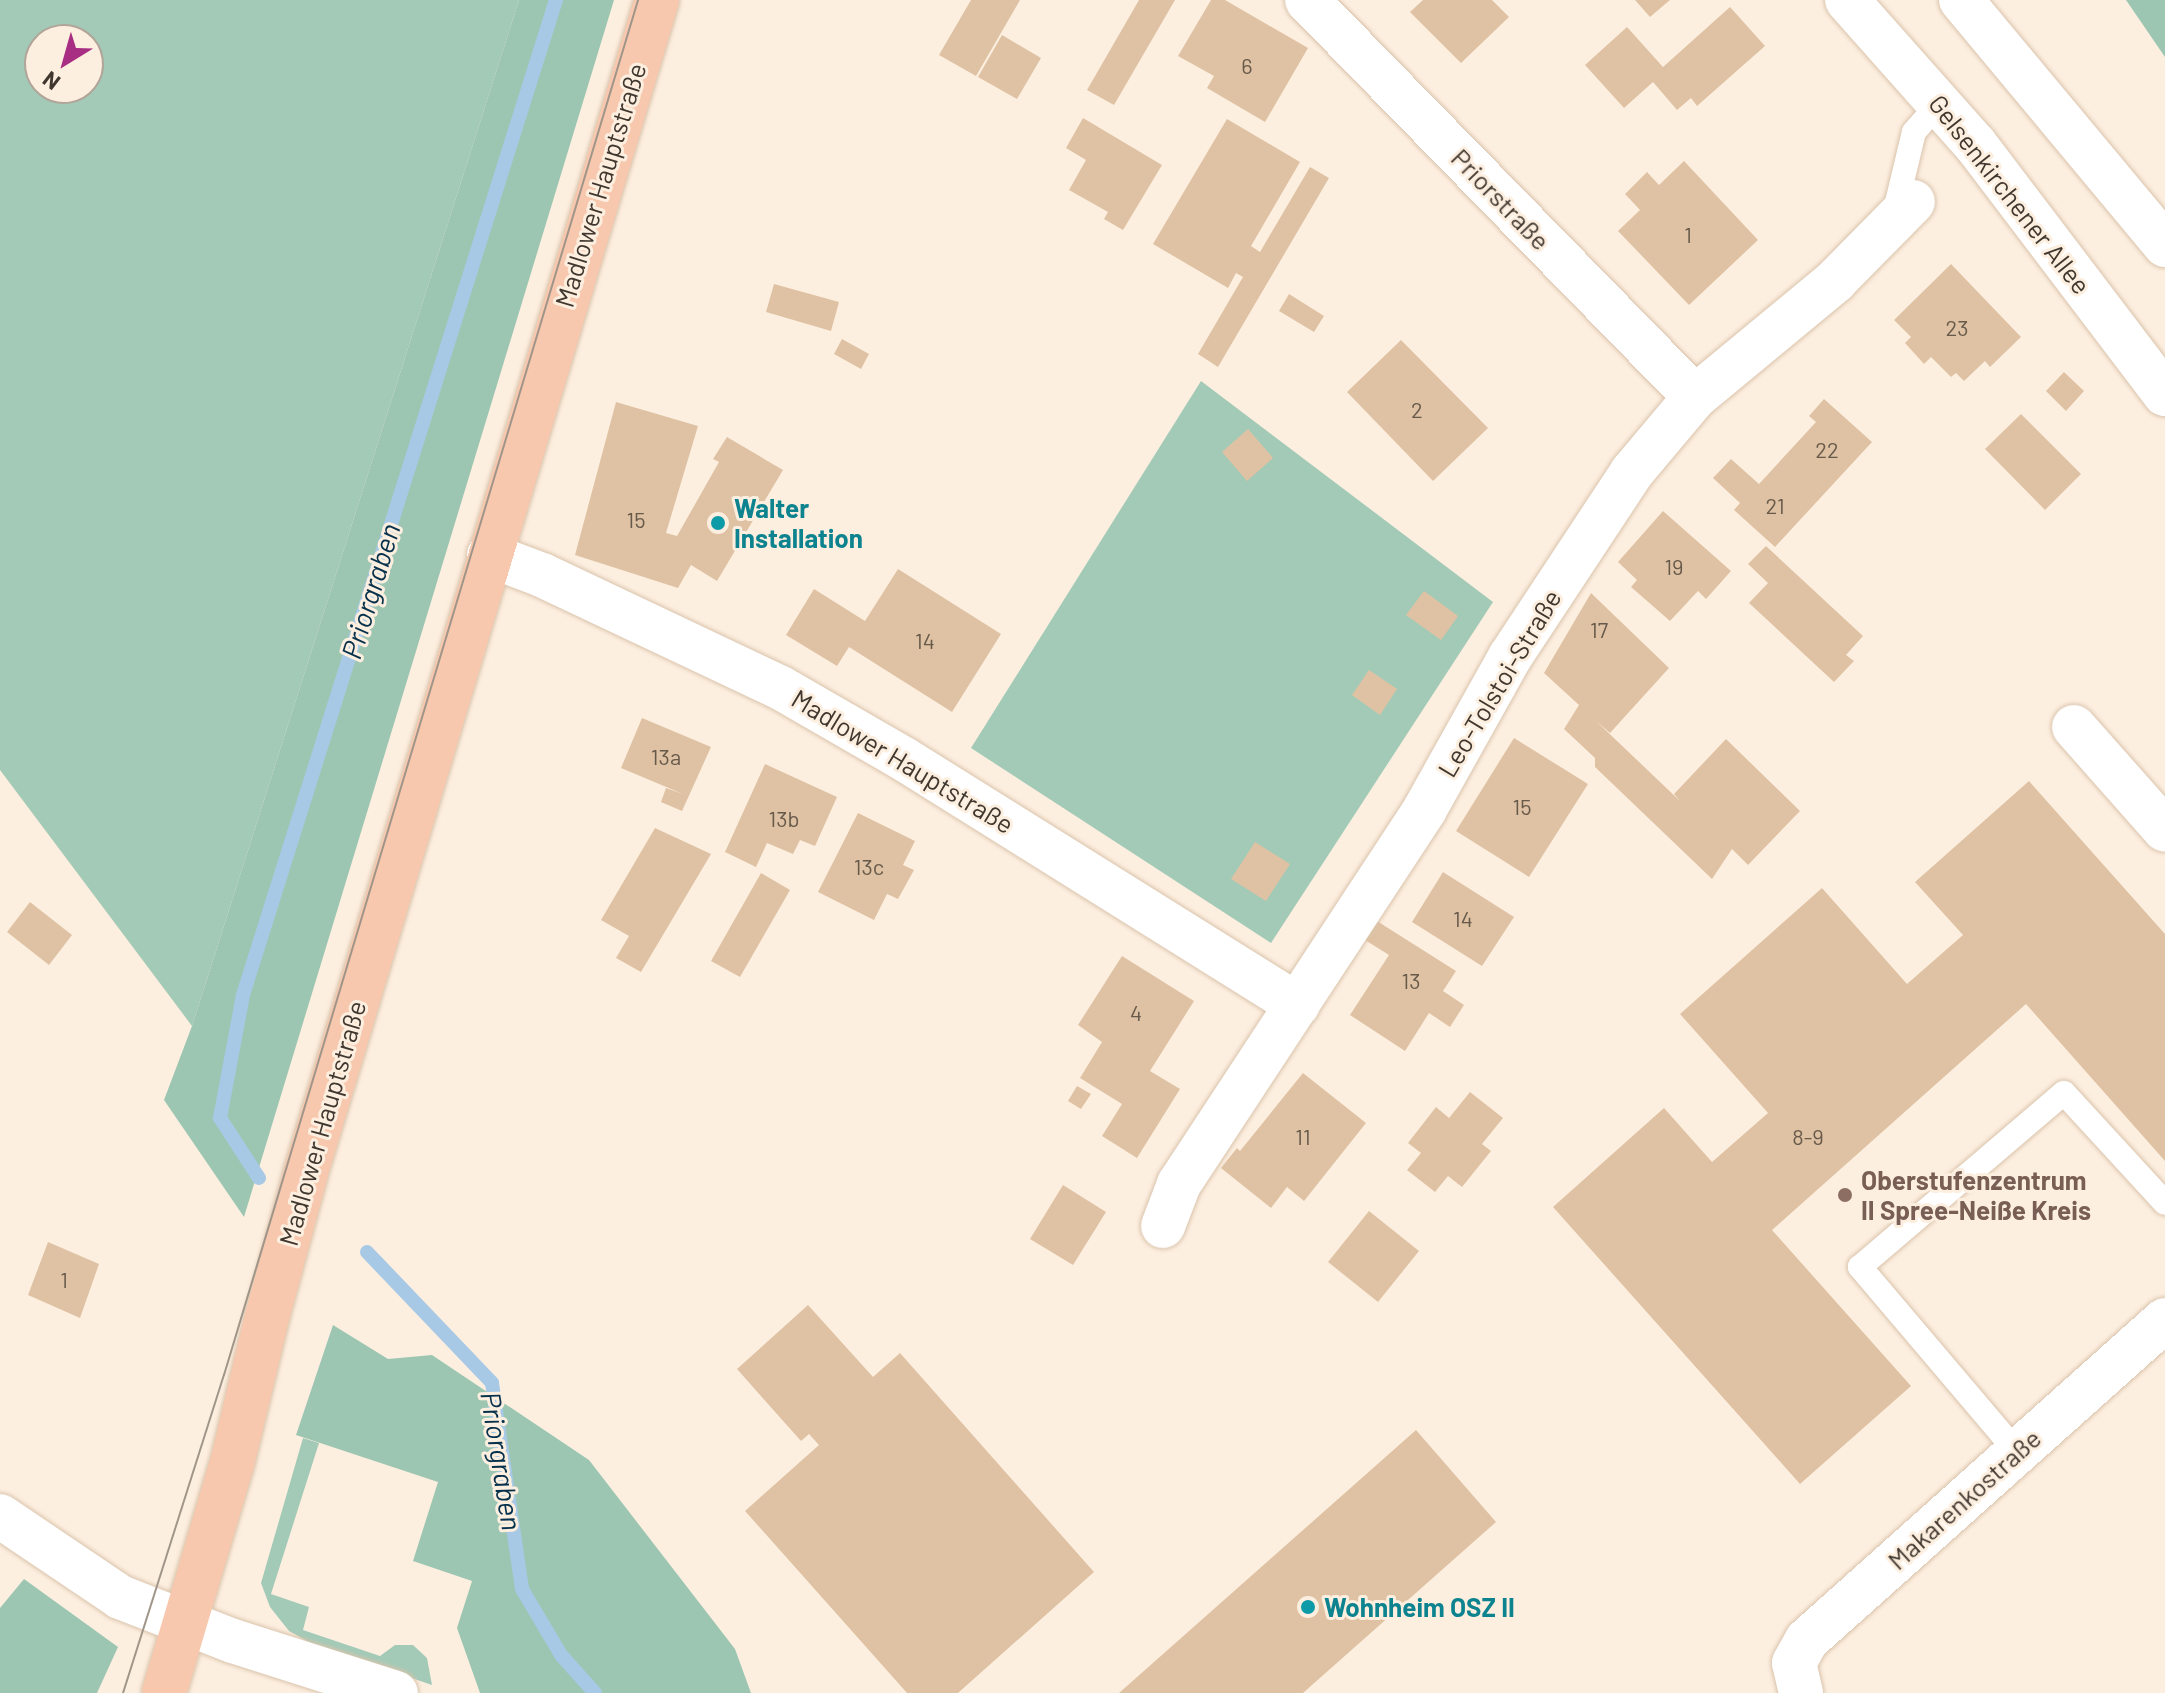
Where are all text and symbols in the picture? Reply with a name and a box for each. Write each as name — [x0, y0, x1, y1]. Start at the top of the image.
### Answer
north arrow — [24, 24, 104, 104]
house number: 6 — [1241, 53, 1253, 79]
street label: Madlower Hauptstraße — [548, 59, 652, 311]
text: N — [37, 67, 64, 96]
street label: Gelsenkirchener Allee — [1923, 88, 2097, 300]
street label: Priorstraße — [1445, 142, 1557, 256]
house number: 1 — [1684, 222, 1692, 248]
house number: 23 — [1946, 315, 1968, 341]
house number: 2 — [1411, 397, 1423, 423]
house number: 22 — [1815, 437, 1839, 463]
place label: Walter Installation — [734, 492, 863, 554]
house number: 21 — [1765, 493, 1785, 519]
house number: 15 — [626, 507, 646, 533]
marker: Walter Installation — [709, 514, 727, 532]
water label: Priorgraben — [333, 519, 407, 663]
house number: 19 — [1664, 554, 1684, 580]
street label: Leo-Tolstoi-Straße — [1431, 584, 1567, 782]
house number: 17 — [1590, 617, 1608, 643]
house number: 14 — [915, 628, 935, 654]
street label: Madlower Hauptstraße — [786, 682, 1020, 840]
house number: 13a — [651, 744, 681, 770]
house number: 15 — [1512, 794, 1532, 820]
house number: 13b — [768, 806, 800, 832]
house number: 13c — [854, 854, 884, 880]
house number: 14 — [1453, 906, 1473, 932]
house number: 13 — [1401, 968, 1421, 994]
street label: Madlower Hauptstraße — [272, 997, 372, 1249]
house number: 4 — [1130, 1000, 1142, 1026]
house number: 11 — [1295, 1124, 1311, 1150]
house number: 8-9 — [1792, 1124, 1824, 1150]
place label: Oberstufenzentrum II Spree-Neiße Kreis — [1861, 1164, 2091, 1226]
marker: Oberstufenzentrum II Spree-Neiße Kreis — [1836, 1186, 1854, 1204]
house number: 1 — [60, 1267, 68, 1293]
water label: Priorgraben — [474, 1389, 530, 1533]
street label: Makarenkostraße — [1881, 1422, 2047, 1576]
place label: Wohnheim OSZ II — [1324, 1591, 1515, 1623]
marker: Wohnheim OSZ II — [1299, 1598, 1317, 1616]

